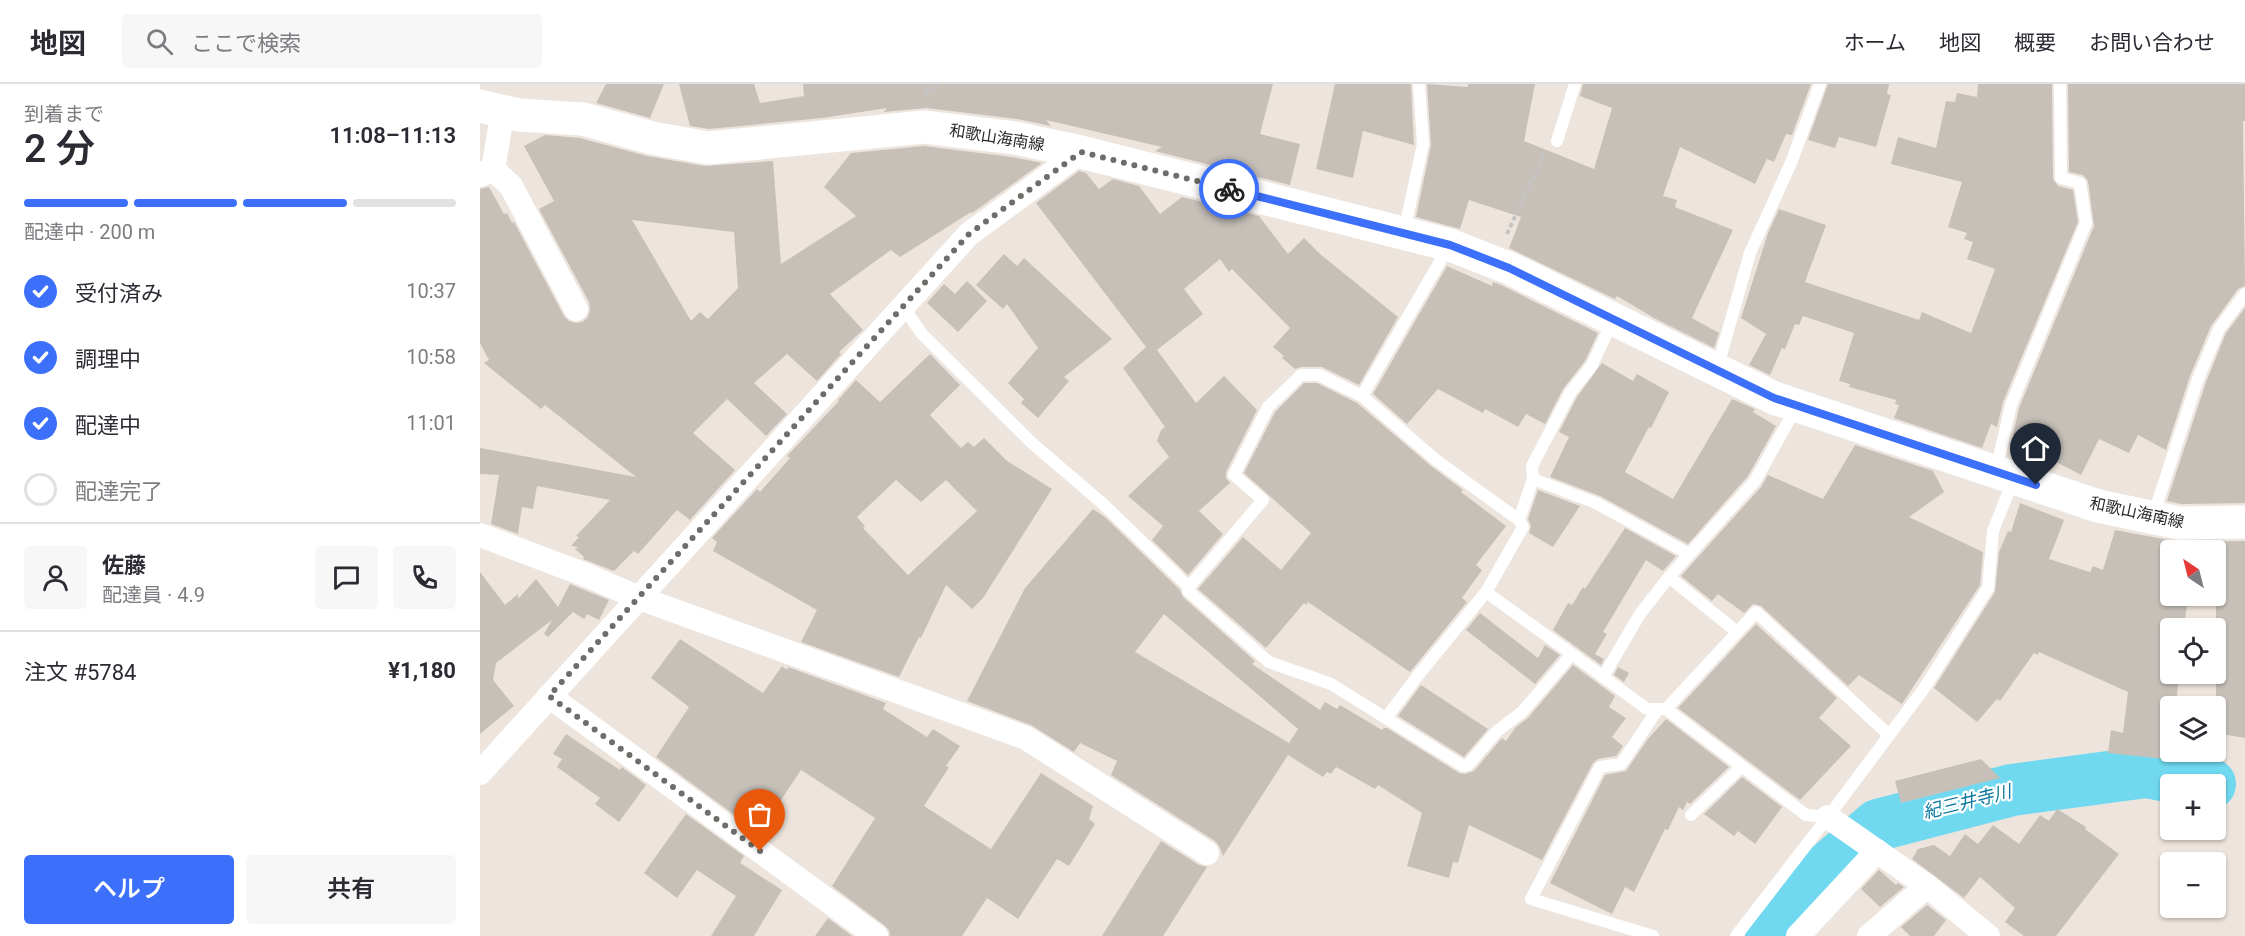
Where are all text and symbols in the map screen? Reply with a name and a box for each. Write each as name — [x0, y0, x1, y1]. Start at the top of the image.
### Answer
search box — [122, 14, 542, 68]
icon: search — [143, 25, 176, 58]
text: 地図 — [30, 27, 86, 60]
text: ここで検索 — [191, 31, 301, 56]
text: ホーム — [1844, 31, 1906, 55]
text: 地図 — [1939, 31, 1981, 55]
text: 概要 — [2014, 31, 2056, 55]
text: お問い合わせ — [2089, 31, 2215, 55]
text: 到着まで — [24, 102, 104, 126]
street label: 和歌山海南線 — [948, 121, 1046, 154]
text: 11:08–11:13 — [329, 123, 456, 148]
text: 2 分 — [24, 126, 95, 172]
courier — [1199, 159, 1259, 219]
icon: bike — [1213, 173, 1246, 206]
text: 配達中 · 200 m — [24, 220, 155, 244]
icon: check — [24, 275, 57, 308]
text: 10:37 — [406, 279, 456, 303]
text: 受付済み — [75, 281, 163, 306]
icon: check — [24, 341, 57, 374]
text: 10:58 — [406, 345, 456, 369]
text: 調理中 — [75, 347, 141, 372]
icon: check — [24, 407, 57, 440]
text: 11:01 — [406, 411, 456, 435]
text: 配達中 — [75, 413, 141, 438]
pin — [2010, 423, 2061, 485]
icon: home — [2019, 432, 2052, 465]
text: 配達完了 — [75, 479, 163, 504]
street label: 和歌山海南線 — [2088, 493, 2186, 532]
north arrow — [2160, 540, 2226, 606]
map controls — [2160, 540, 2226, 918]
button: person — [24, 546, 87, 609]
button: chat — [315, 546, 378, 609]
button: phone — [393, 546, 456, 609]
text: 佐藤 — [102, 553, 146, 578]
text: 配達員 · 4.9 — [102, 583, 205, 607]
button: locate — [2160, 618, 2226, 684]
text: ¥1,180 — [388, 658, 456, 683]
text: 注文 #5784 — [24, 660, 136, 685]
button: layers — [2160, 696, 2226, 762]
button: + — [2160, 774, 2226, 840]
water label: 紀三井寺川 — [1921, 780, 2015, 823]
pin — [734, 789, 785, 851]
icon: bag — [743, 798, 776, 831]
button: − — [2160, 852, 2226, 918]
button: ヘルプ — [24, 855, 234, 924]
button: 共有 — [246, 855, 456, 924]

